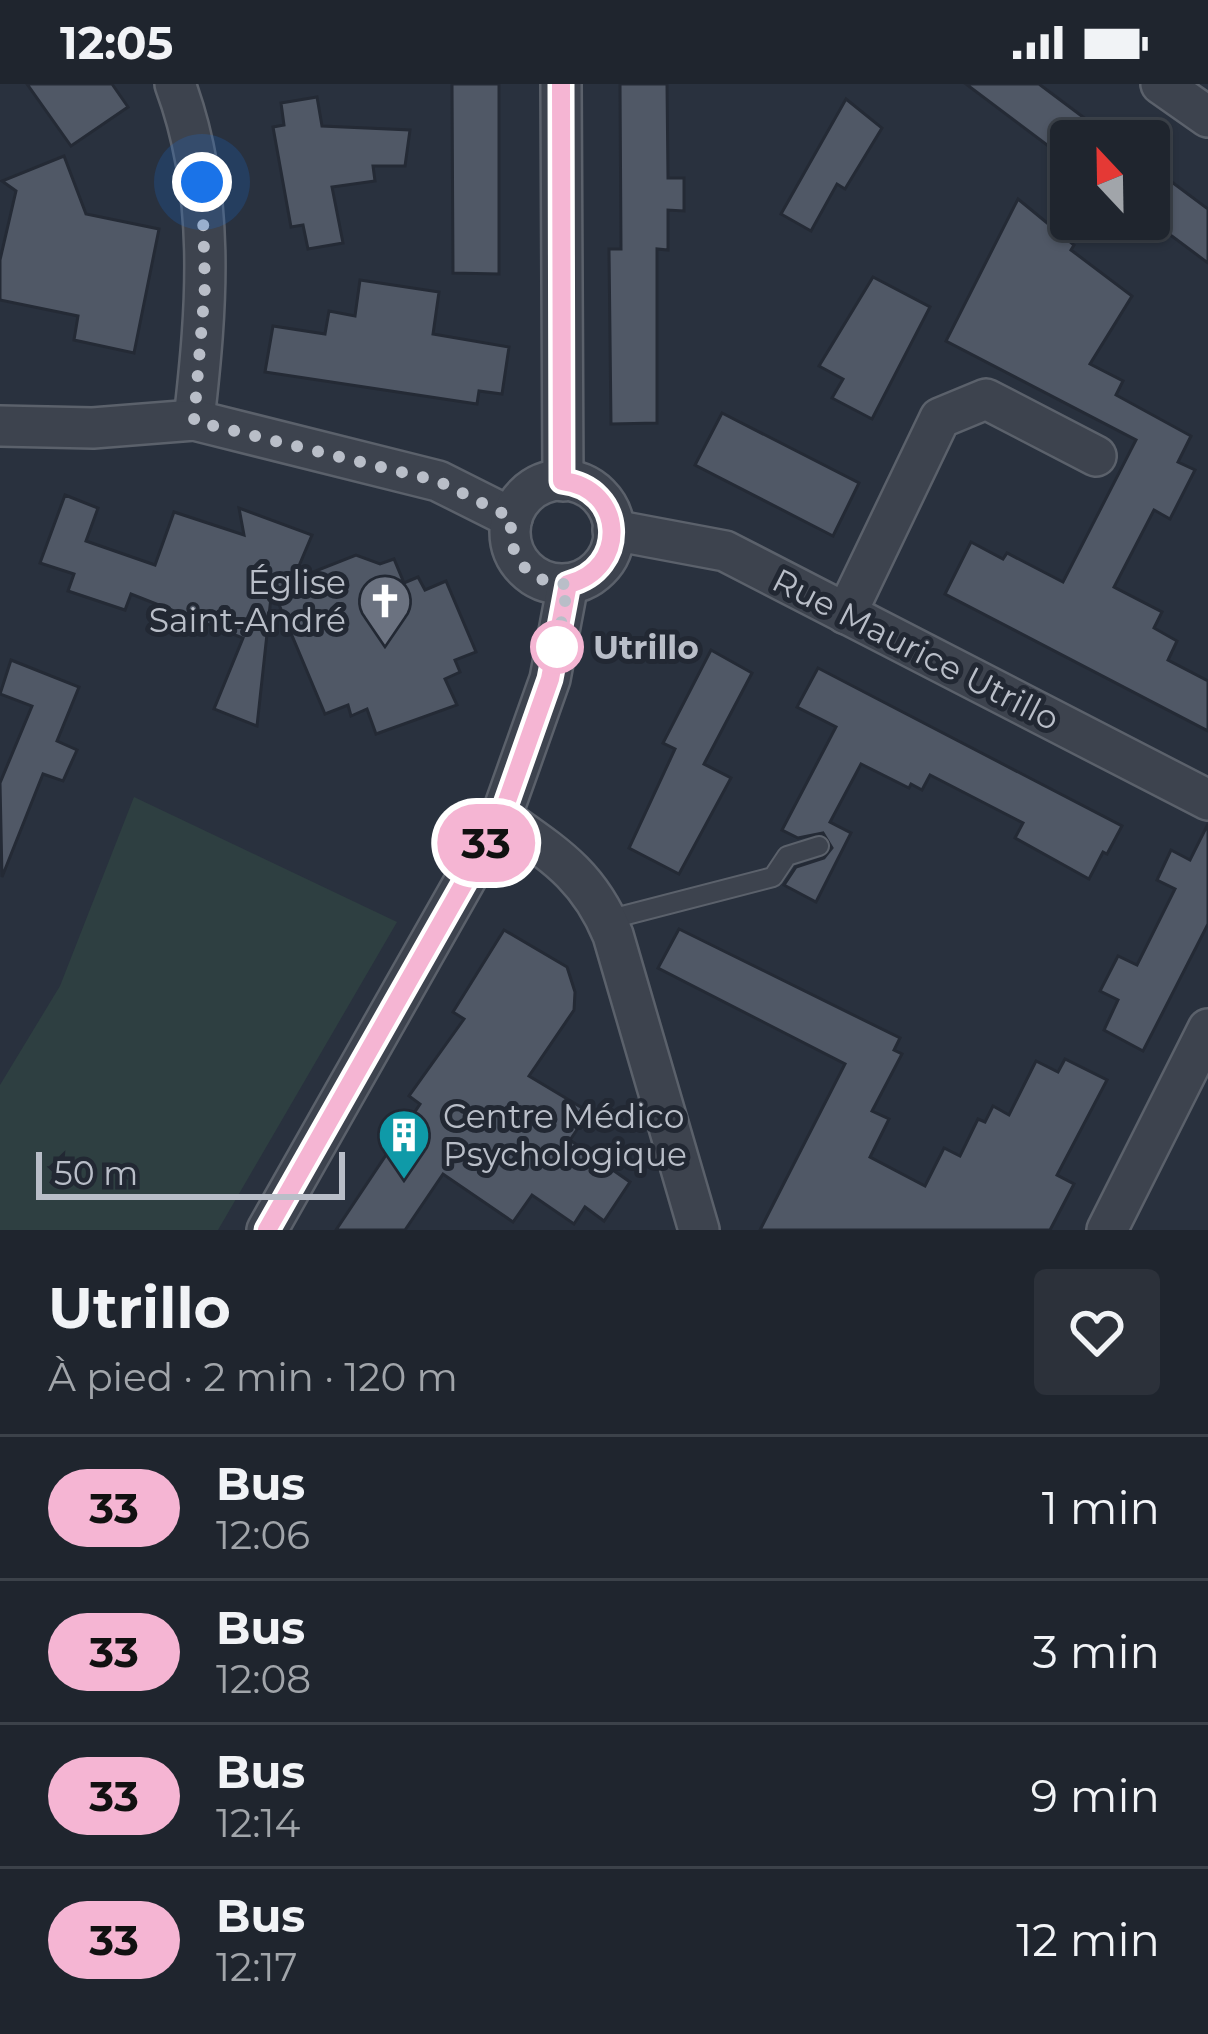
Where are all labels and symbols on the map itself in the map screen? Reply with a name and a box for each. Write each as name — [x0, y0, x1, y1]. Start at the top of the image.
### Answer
north arrow — [1050, 120, 1170, 240]
your location — [172, 152, 232, 212]
street label: Rue Maurice Utrillo — [766, 559, 1066, 739]
place label: Église Saint-André — [149, 562, 346, 640]
church icon: Église Saint-André — [357, 573, 413, 647]
marker: Utrillo — [532, 622, 582, 672]
place label: Utrillo — [593, 627, 699, 667]
line badge: 33 — [432, 804, 540, 882]
place label: Centre Médico Psychologique — [443, 1096, 687, 1174]
building icon: Centre Médico Psychologique — [376, 1107, 432, 1181]
scale bar — [36, 1146, 345, 1199]

